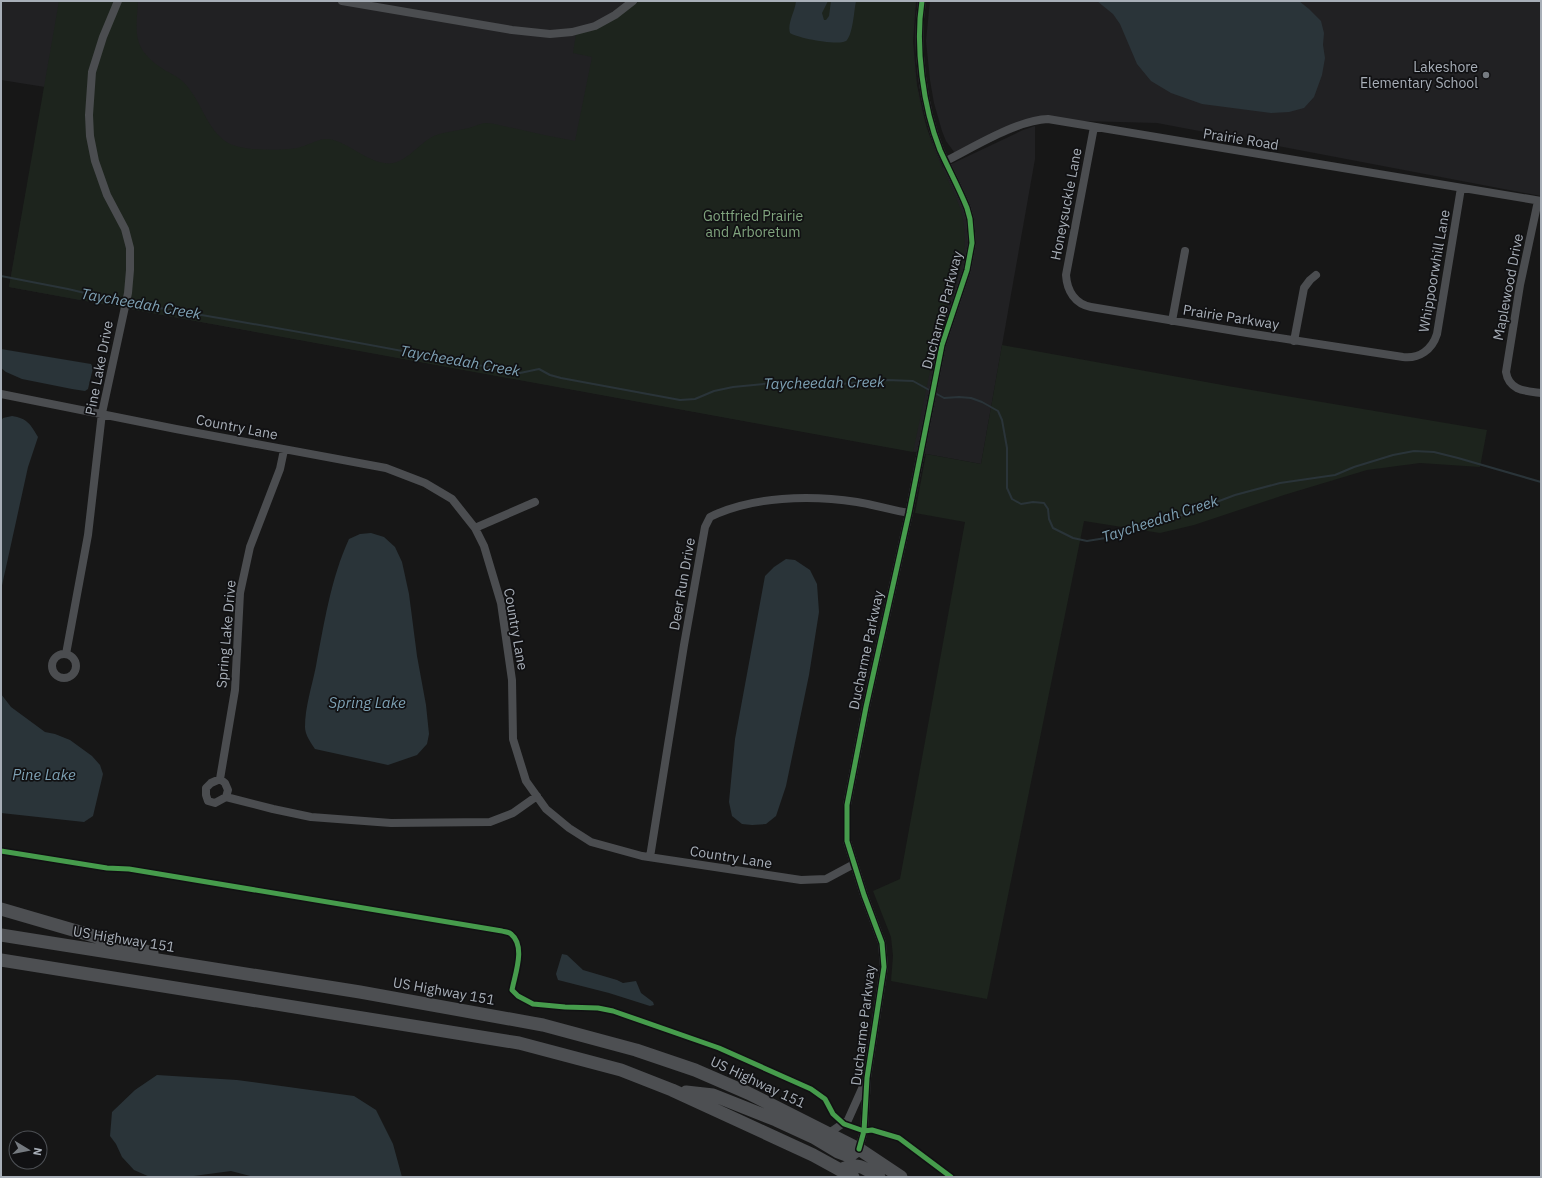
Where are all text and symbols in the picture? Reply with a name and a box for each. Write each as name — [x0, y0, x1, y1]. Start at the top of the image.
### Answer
place label: Lakeshore Elementary School — [1360, 58, 1478, 92]
marker: Lakeshore Elementary School — [1481, 70, 1491, 80]
street label: Prairie Road — [1202, 124, 1280, 154]
street label: Honeysuckle Lane — [1046, 146, 1086, 262]
park label: Gottfried Prairie and Arboretum — [703, 207, 803, 241]
street label: Whippoorwhill Lane — [1414, 208, 1454, 334]
street label: Maplewood Drive — [1489, 232, 1527, 342]
street label: Ducharme Parkway — [918, 249, 966, 371]
water label: Taycheedah Creek — [80, 284, 203, 323]
street label: Prairie Parkway — [1181, 300, 1281, 334]
street label: Pine Lake Drive — [81, 319, 117, 417]
water label: Taycheedah Creek — [399, 341, 522, 380]
water label: Taycheedah Creek — [763, 372, 885, 393]
street label: Country Lane — [195, 410, 280, 444]
water label: Taycheedah Creek — [1099, 491, 1221, 546]
street label: Deer Run Drive — [665, 536, 699, 632]
street label: Spring Lake Drive — [212, 579, 240, 689]
street label: Country Lane — [500, 587, 532, 672]
street label: Ducharme Parkway — [845, 589, 887, 711]
water label: Spring Lake — [328, 693, 406, 712]
water label: Pine Lake — [12, 765, 76, 784]
street label: Country Lane — [689, 842, 774, 872]
street label: US Highway 151 — [72, 922, 176, 956]
street label: Ducharme Parkway — [847, 964, 879, 1086]
street label: US Highway 151 — [392, 973, 496, 1009]
street label: US Highway 151 — [707, 1052, 809, 1112]
north arrow — [8, 1130, 48, 1170]
text: N — [30, 1147, 45, 1157]

